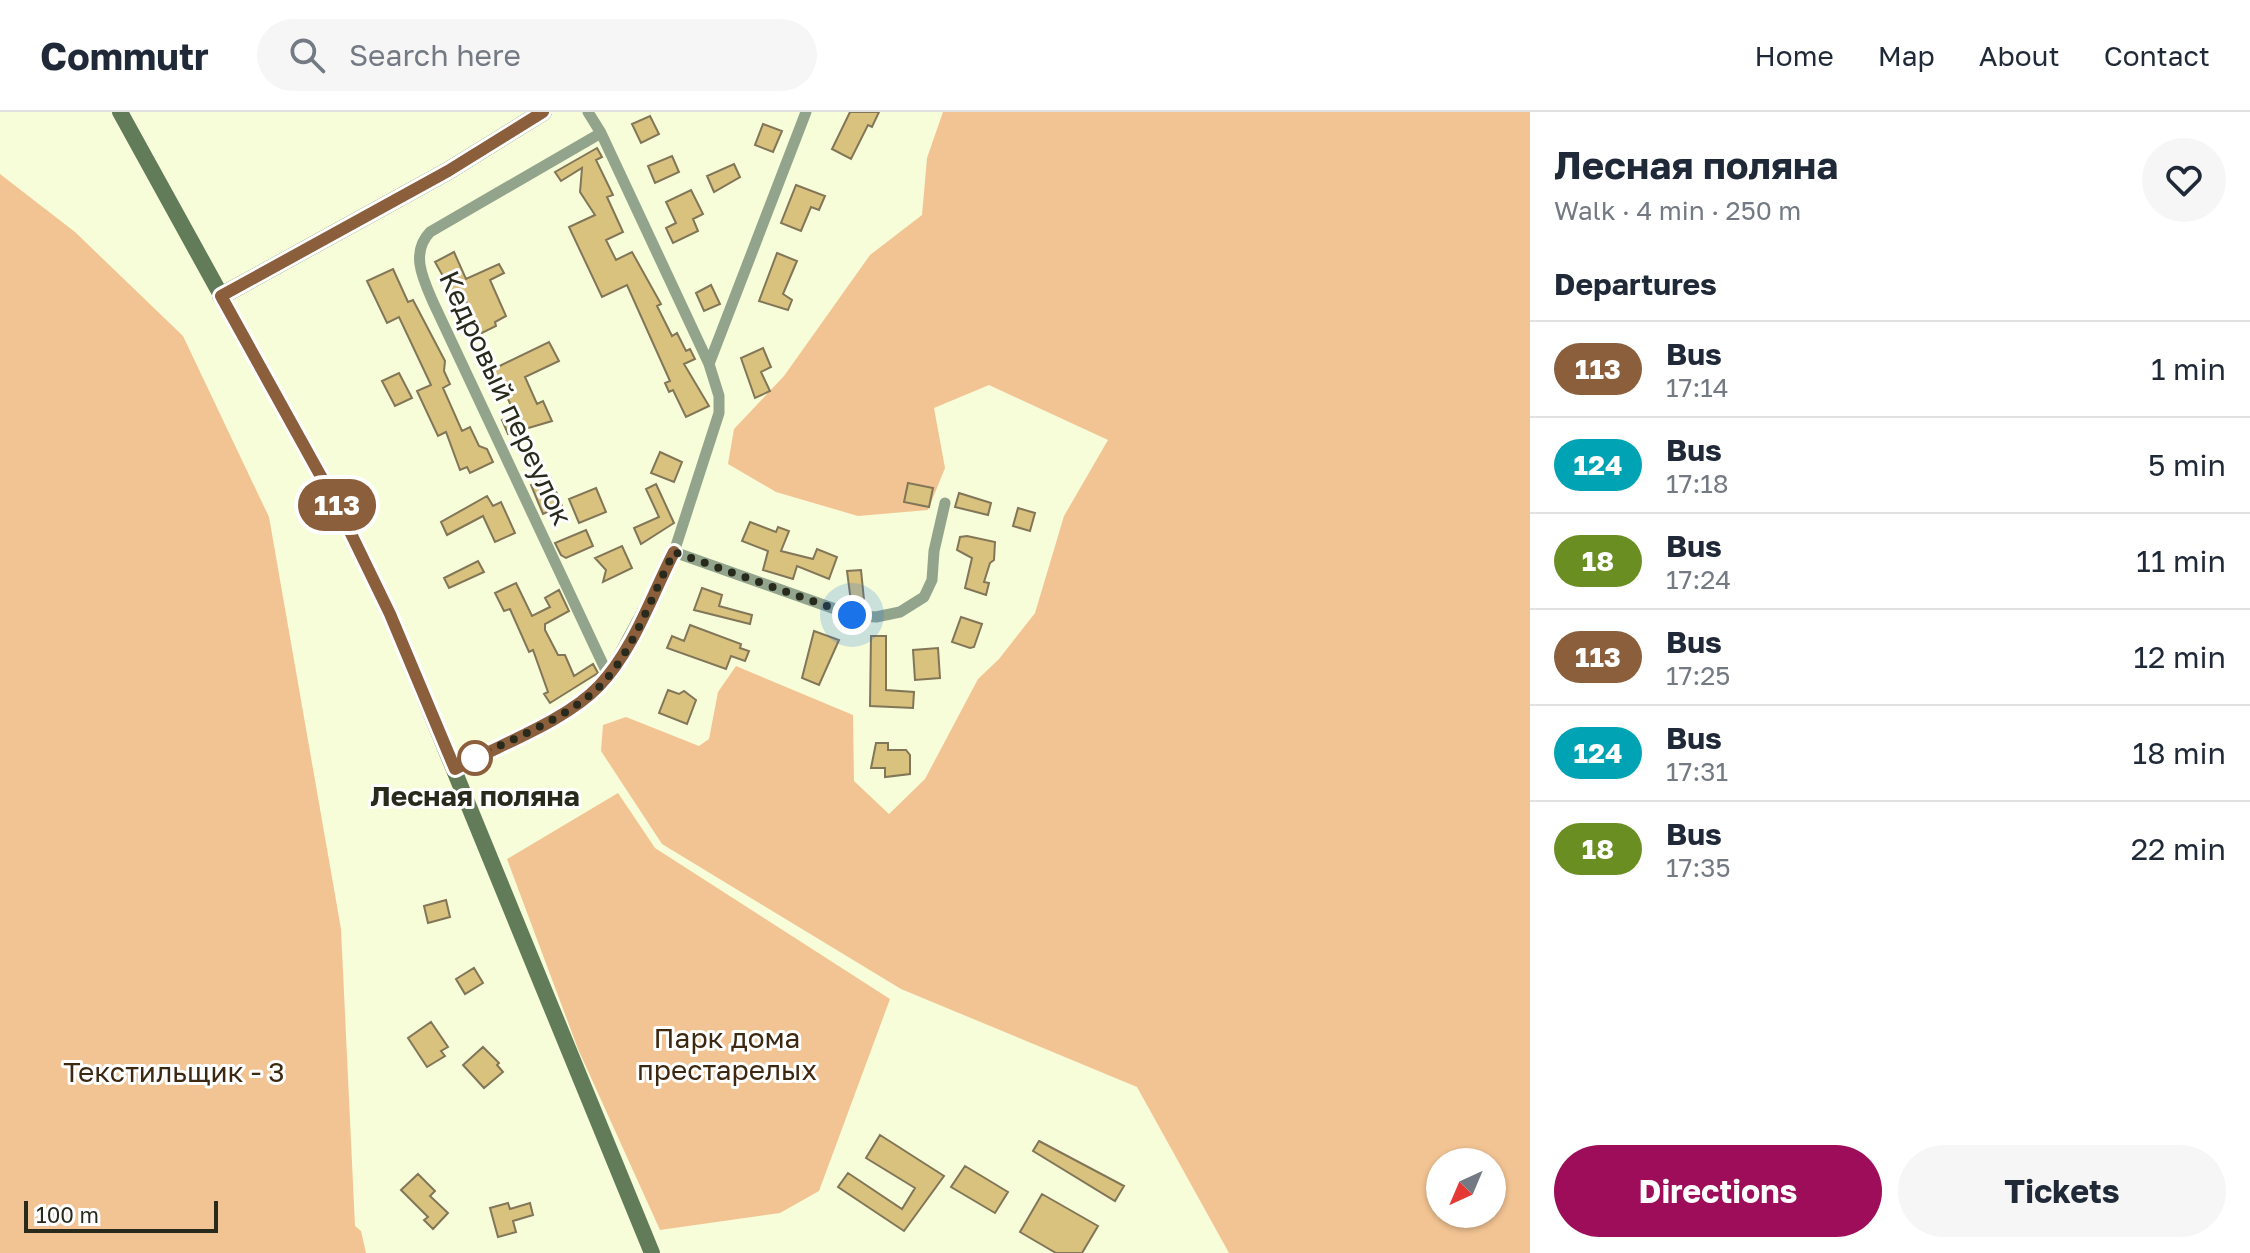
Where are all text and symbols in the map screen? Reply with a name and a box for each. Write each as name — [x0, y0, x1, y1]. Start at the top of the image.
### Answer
search box — [257, 19, 817, 91]
text: Commutr — [40, 33, 209, 78]
icon: search — [285, 33, 329, 77]
text: Search here — [349, 37, 521, 73]
text: Home — [1755, 39, 1834, 72]
text: Map — [1878, 39, 1935, 72]
text: About — [1979, 39, 2060, 72]
text: Contact — [2104, 39, 2210, 72]
button: heart — [2142, 138, 2226, 222]
text: Лесная поляна — [1554, 142, 1838, 187]
text: Walk · 4 min · 250 m — [1554, 195, 1801, 226]
street label: Кедровый переулок — [433, 265, 580, 530]
text: Departures — [1554, 266, 1717, 302]
text: Bus — [1666, 336, 1722, 372]
text: 1 min — [2151, 351, 2226, 387]
text: 113 — [1575, 352, 1621, 385]
text: 17:14 — [1666, 372, 1729, 403]
text: Bus — [1666, 432, 1722, 468]
text: 5 min — [2148, 447, 2226, 483]
text: 124 — [1573, 448, 1623, 481]
text: 17:18 — [1666, 468, 1729, 499]
line badge: 113 — [291, 479, 383, 531]
text: 113 — [314, 488, 360, 521]
text: Bus — [1666, 528, 1722, 564]
text: 11 min — [2136, 543, 2226, 579]
text: 18 — [1582, 544, 1614, 577]
text: 17:24 — [1666, 564, 1731, 595]
your location — [832, 595, 872, 635]
text: Bus — [1666, 624, 1722, 660]
text: 12 min — [2134, 639, 2226, 675]
text: 113 — [1575, 640, 1621, 673]
text: 17:25 — [1666, 660, 1730, 691]
text: Bus — [1666, 720, 1722, 756]
text: 18 min — [2133, 735, 2226, 771]
text: 124 — [1573, 736, 1623, 769]
marker: Лесная поляна — [458, 741, 492, 775]
text: 17:31 — [1666, 756, 1728, 787]
place label: Лесная поляна — [370, 779, 580, 812]
text: Bus — [1666, 816, 1722, 852]
text: 22 min — [2131, 831, 2226, 867]
text: 18 — [1582, 832, 1614, 865]
text: 17:35 — [1666, 852, 1730, 883]
park label: Парк дома престарелых — [637, 1021, 817, 1086]
park label: Текстильщик - 3 — [63, 1055, 285, 1088]
button: Directions — [1554, 1145, 1882, 1237]
button: Tickets — [1898, 1145, 2226, 1237]
north arrow — [1426, 1148, 1506, 1228]
map controls — [1426, 1148, 1506, 1228]
scale bar — [24, 1197, 218, 1233]
text: 100 m — [36, 1201, 99, 1228]

